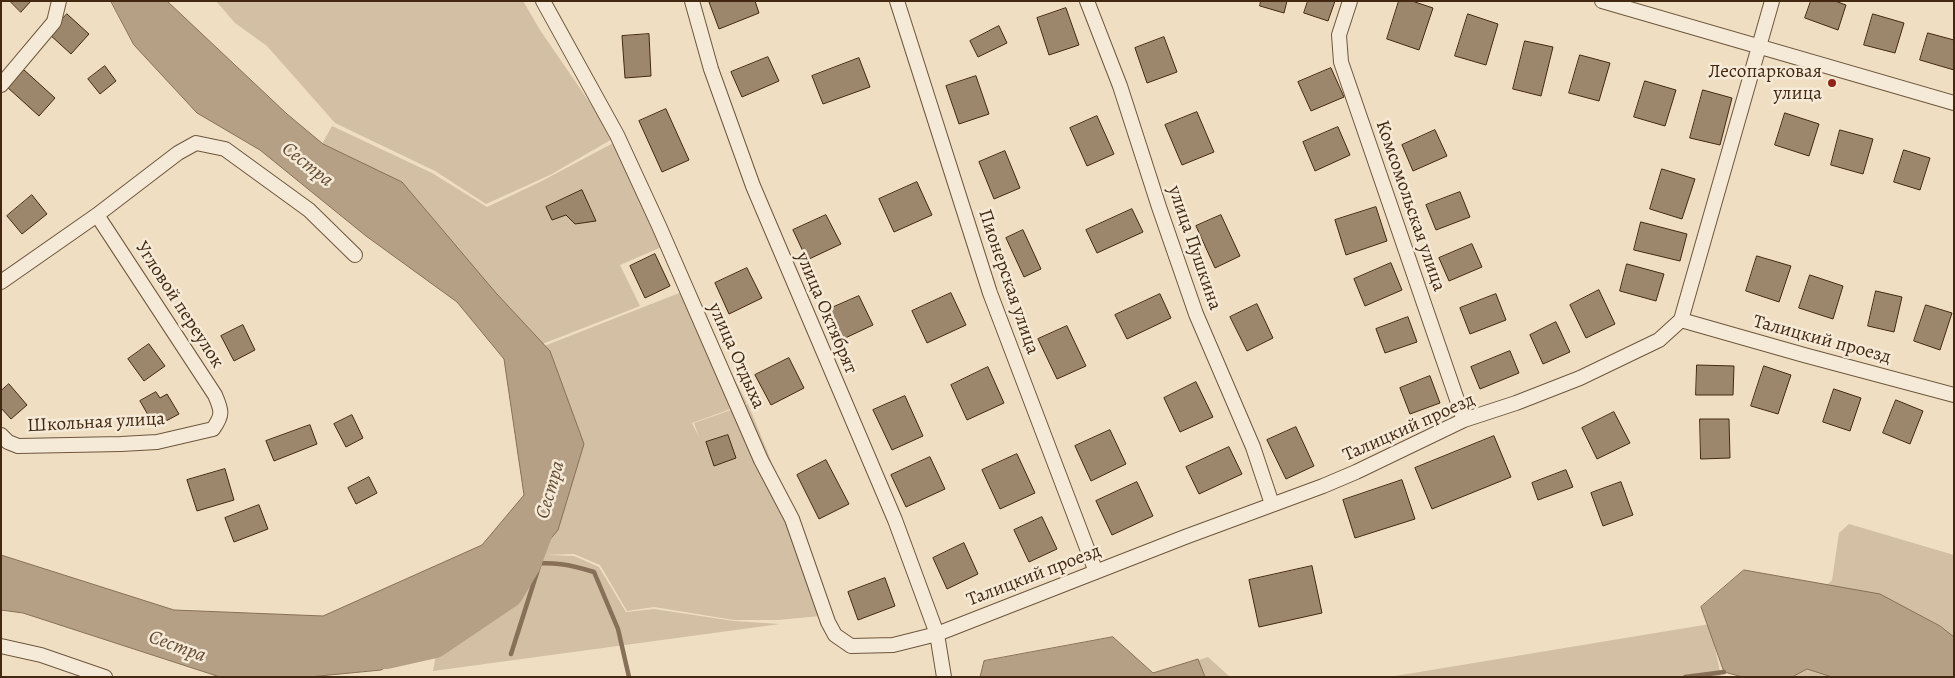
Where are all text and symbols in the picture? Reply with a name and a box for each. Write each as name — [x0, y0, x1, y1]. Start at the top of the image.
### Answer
place label: Лесопарковая улица — [1708, 61, 1822, 105]
marker: Лесопарковая улица — [1826, 77, 1838, 89]
street label: Комсомольская улица — [1370, 117, 1450, 295]
water label: Сестра — [276, 137, 338, 193]
street label: улица Пушкина — [1162, 183, 1226, 313]
street label: Пионерская улица — [973, 207, 1043, 357]
street label: Угловой переулок — [130, 237, 228, 373]
street label: улица Октябрят — [790, 249, 862, 377]
street label: улица Отдыха — [702, 299, 770, 413]
street label: Талицкий проезд — [1751, 311, 1893, 369]
street label: Талицкий проезд — [1340, 389, 1478, 467]
street label: Школьная улица — [26, 408, 166, 438]
water label: Сестра — [531, 458, 571, 522]
street label: Талицкий проезд — [964, 540, 1104, 612]
water label: Сестра — [145, 626, 209, 668]

